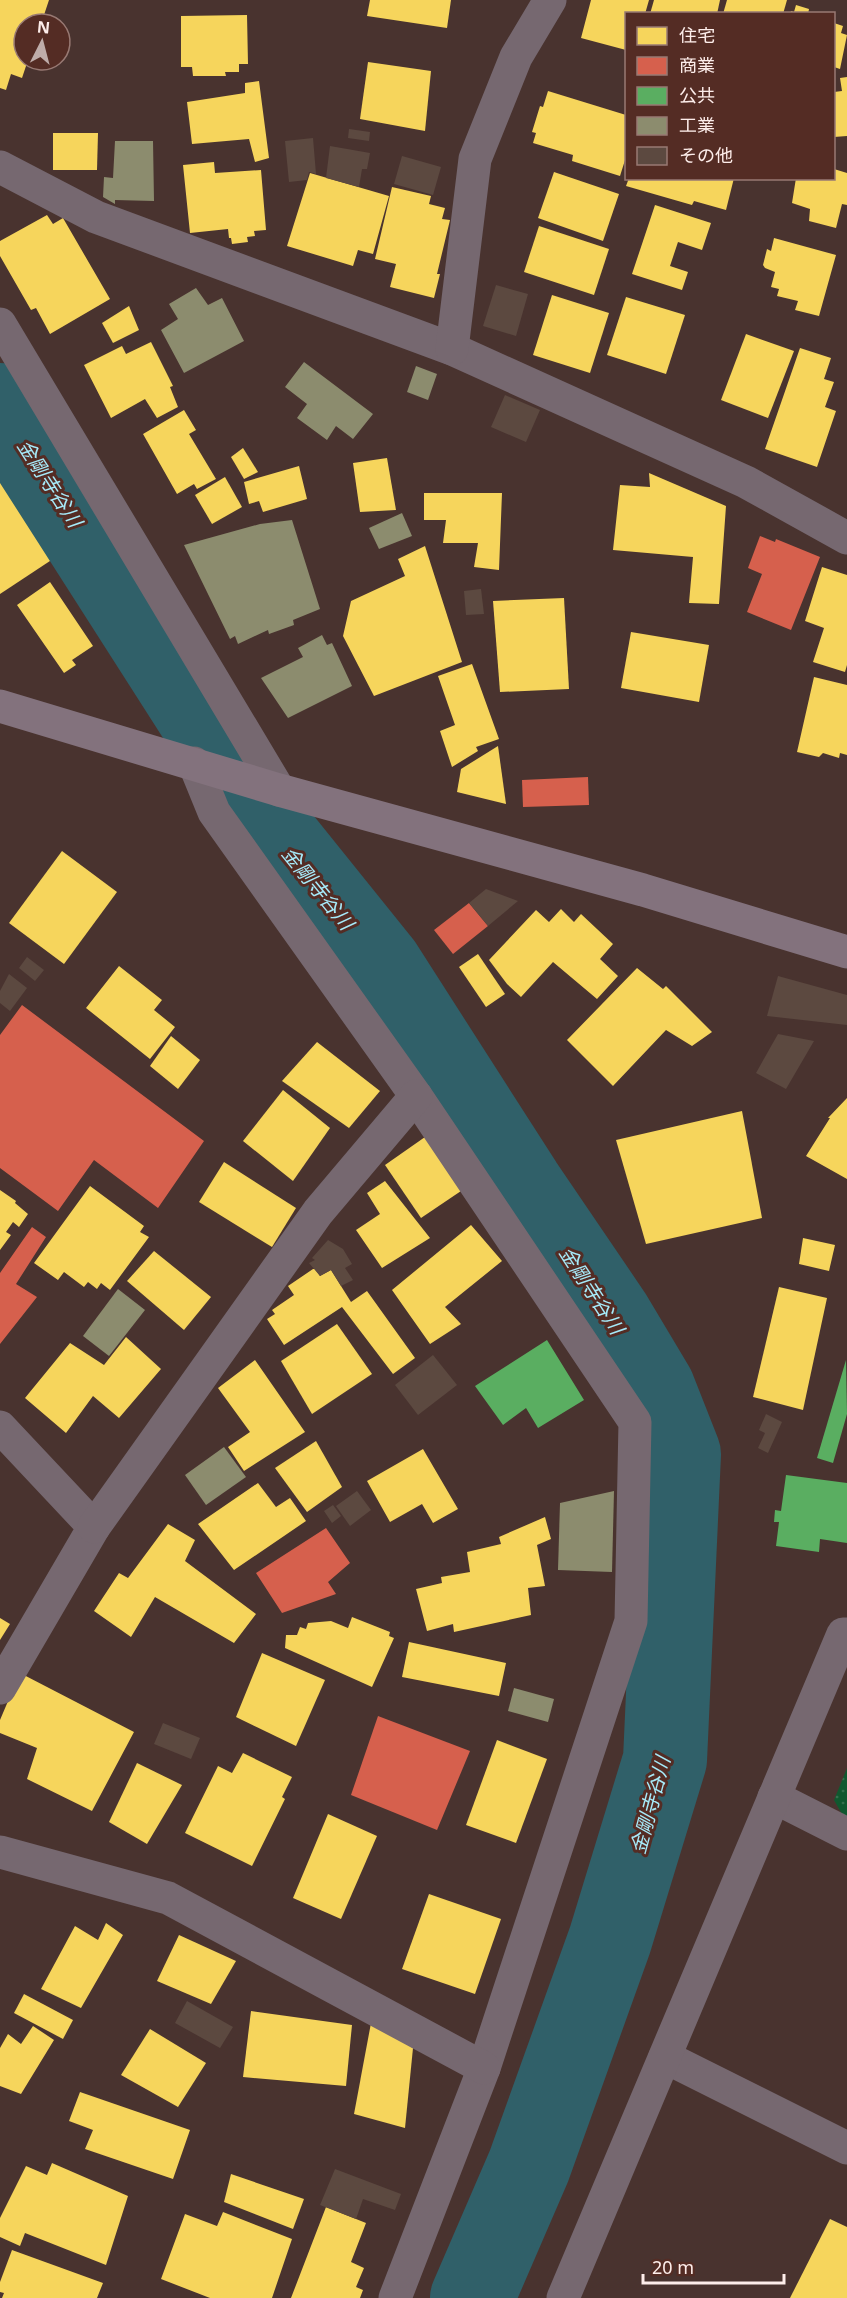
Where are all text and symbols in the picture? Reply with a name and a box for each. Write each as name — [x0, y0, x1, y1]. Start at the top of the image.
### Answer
north arrow — [12, 12, 72, 72]
legend — [625, 12, 835, 180]
text: N — [36, 15, 51, 39]
text: 住宅 — [679, 23, 715, 47]
text: 商業 — [679, 53, 715, 77]
text: 公共 — [679, 83, 715, 107]
text: 工業 — [679, 113, 715, 137]
text: その他 — [679, 143, 733, 167]
water label: 金剛寺谷川 — [11, 434, 90, 534]
water label: 金剛寺谷川 — [276, 841, 361, 937]
water label: 金剛寺谷川 — [553, 1241, 632, 1341]
water label: 金剛寺谷川 — [624, 1751, 676, 1857]
scale bar — [643, 2247, 784, 2285]
text: 20 m — [652, 2255, 694, 2279]

